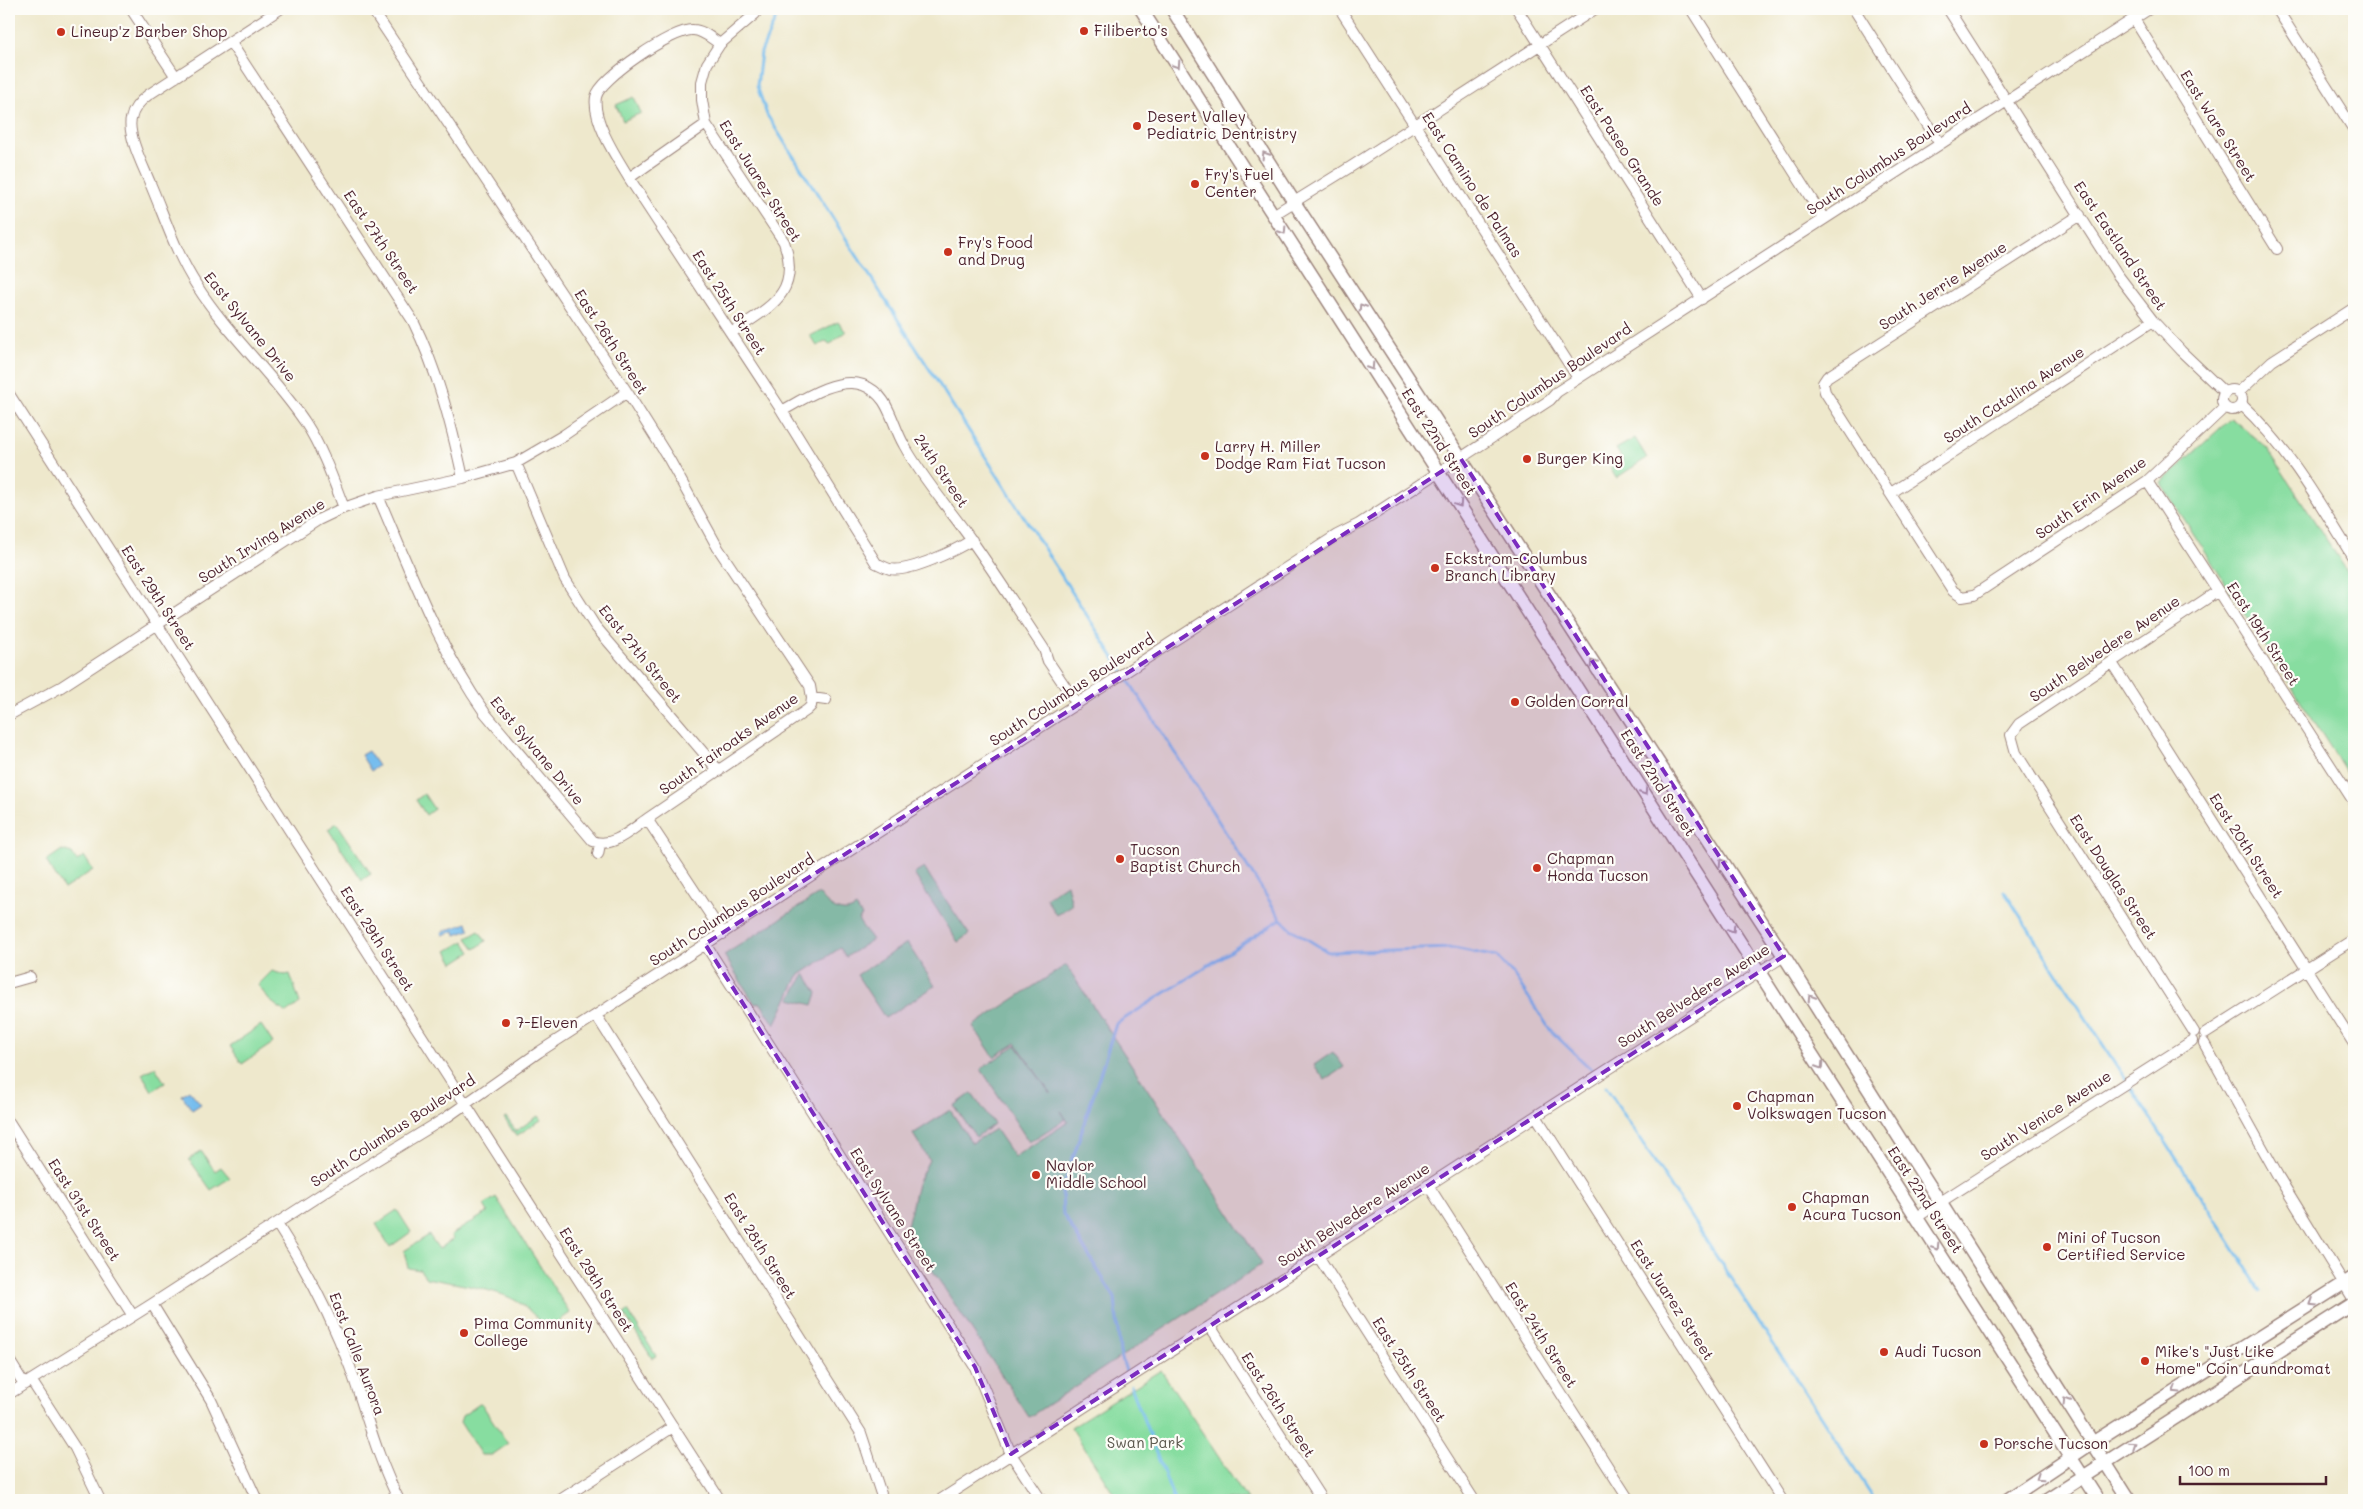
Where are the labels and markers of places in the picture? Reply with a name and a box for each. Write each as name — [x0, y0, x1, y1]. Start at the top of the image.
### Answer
place label: Filiberto's — [1094, 20, 1168, 40]
place label: Lineup'z Barber Shop — [71, 21, 227, 41]
marker: Filiberto's — [1078, 25, 1090, 37]
marker: Lineup'z Barber Shop — [55, 26, 67, 38]
place label: Desert Valley Pediatric Dentristry — [1147, 106, 1297, 143]
marker: Desert Valley Pediatric Dentristry — [1131, 120, 1143, 132]
place label: Fry's Fuel Center — [1205, 164, 1274, 201]
marker: Fry's Fuel Center — [1189, 178, 1201, 190]
place label: Fry's Food and Drug — [958, 232, 1033, 269]
marker: Fry's Food and Drug — [942, 246, 954, 258]
place label: Larry H. Miller Dodge Ram Fiat Tucson — [1215, 436, 1386, 473]
place label: Burger King — [1537, 448, 1623, 468]
marker: Larry H. Miller Dodge Ram Fiat Tucson — [1199, 450, 1211, 462]
marker: Burger King — [1521, 453, 1533, 465]
place label: Eckstrom-Columbus Branch Library — [1445, 548, 1588, 585]
marker: Eckstrom-Columbus Branch Library — [1429, 562, 1441, 574]
place label: Golden Corral — [1525, 691, 1628, 711]
marker: Golden Corral — [1509, 696, 1521, 708]
place label: Tucson Baptist Church — [1130, 839, 1240, 876]
place label: Chapman Honda Tucson — [1547, 848, 1648, 885]
marker: Tucson Baptist Church — [1114, 853, 1126, 865]
marker: Chapman Honda Tucson — [1531, 862, 1543, 874]
place label: 7-Eleven — [516, 1012, 578, 1032]
marker: 7-Eleven — [500, 1017, 512, 1029]
place label: Chapman Volkswagen Tucson — [1747, 1086, 1887, 1123]
marker: Chapman Volkswagen Tucson — [1731, 1100, 1743, 1112]
place label: Naylor Middle School — [1046, 1155, 1147, 1192]
marker: Naylor Middle School — [1030, 1169, 1042, 1181]
place label: Chapman Acura Tucson — [1802, 1187, 1901, 1224]
marker: Chapman Acura Tucson — [1786, 1201, 1798, 1213]
place label: Mini of Tucson Certified Service — [2057, 1227, 2186, 1264]
marker: Mini of Tucson Certified Service — [2041, 1241, 2053, 1253]
place label: Pima Community College — [474, 1313, 593, 1350]
marker: Pima Community College — [458, 1327, 470, 1339]
place label: Audi Tucson — [1894, 1341, 1981, 1361]
place label: Mike's "Just Like Home" Coin Laundromat — [2155, 1341, 2331, 1378]
marker: Audi Tucson — [1878, 1346, 1890, 1358]
marker: Mike's "Just Like Home" Coin Laundromat — [2139, 1355, 2151, 1367]
place label: Porsche Tucson — [1994, 1433, 2108, 1453]
marker: Porsche Tucson — [1978, 1438, 1990, 1450]

